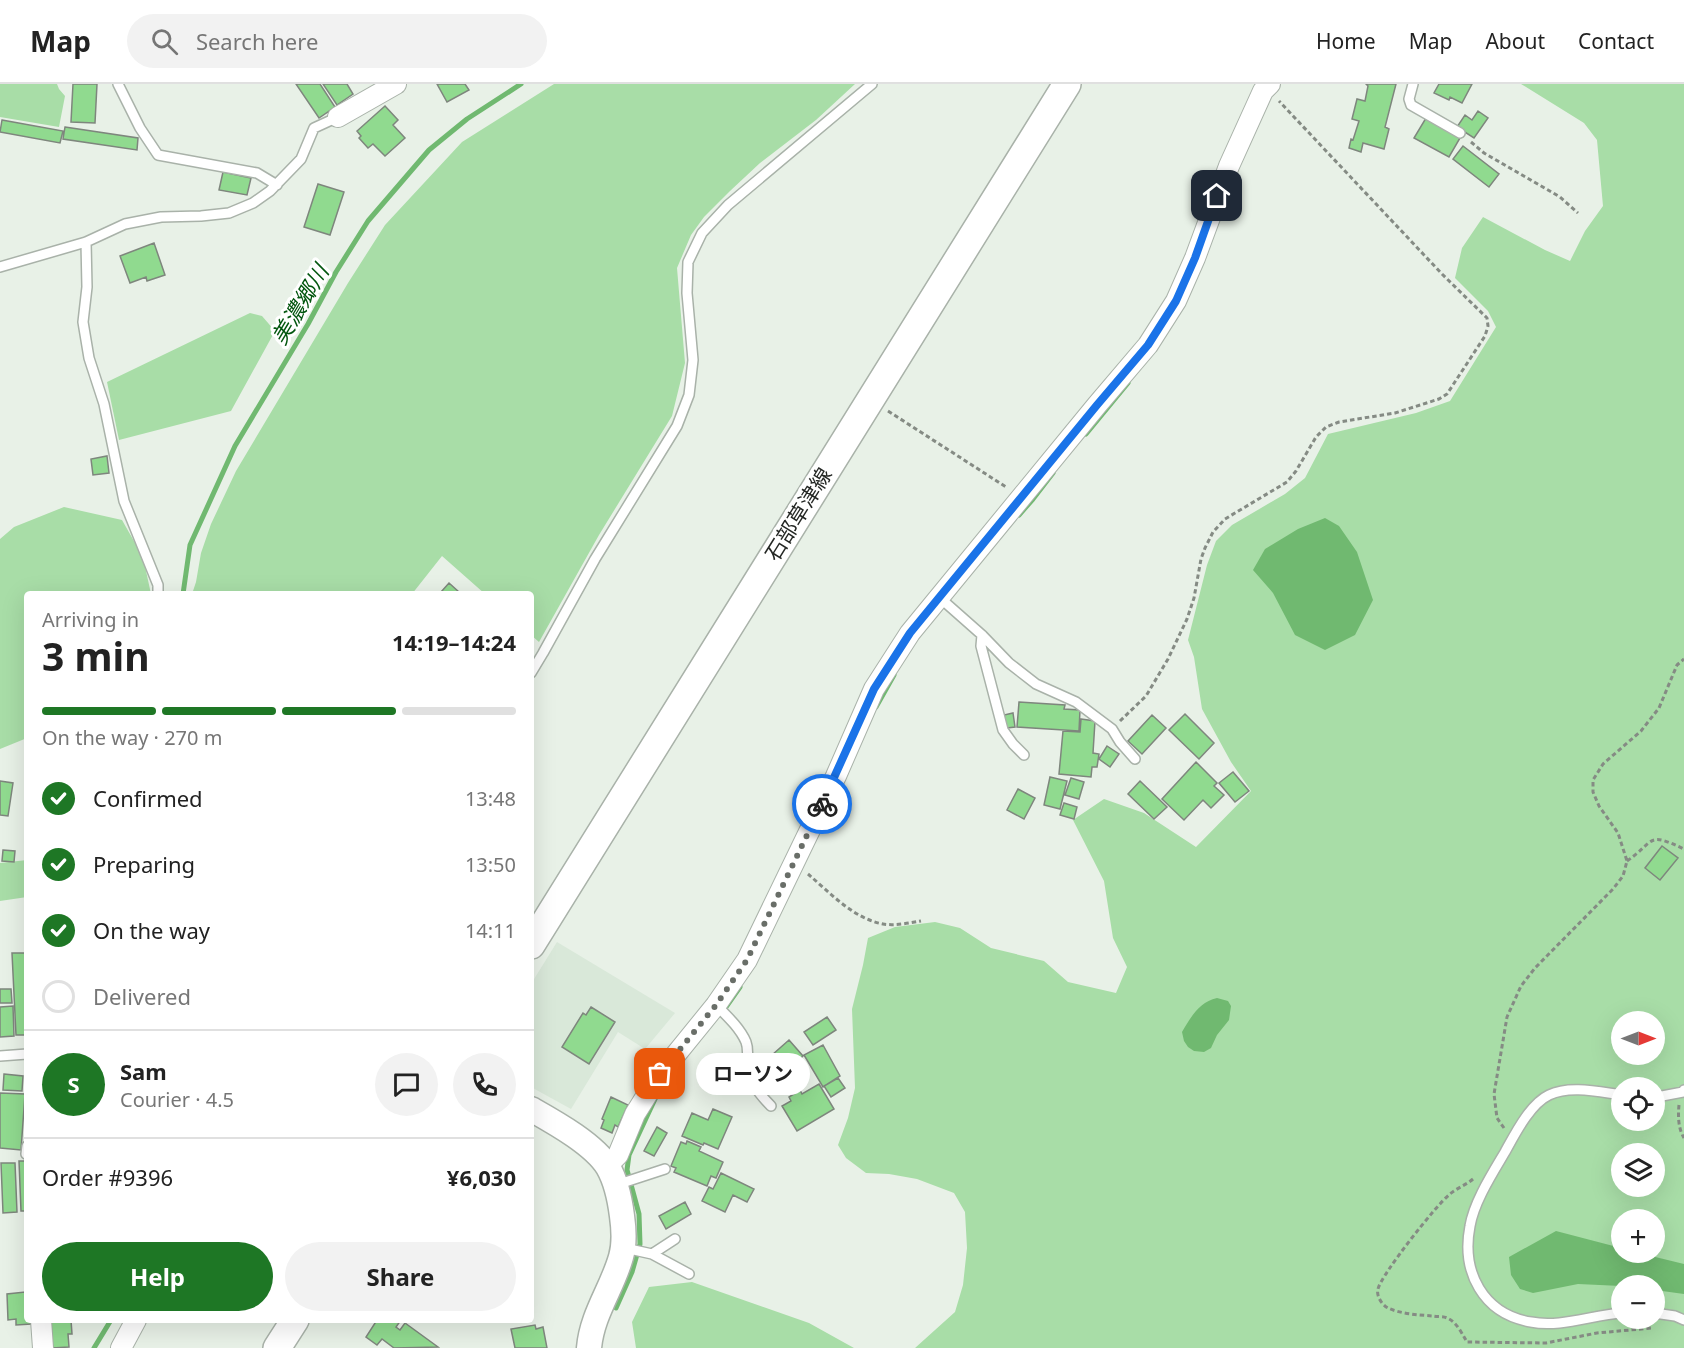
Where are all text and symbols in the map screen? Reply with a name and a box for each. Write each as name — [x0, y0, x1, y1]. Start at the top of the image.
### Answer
search box — [127, 14, 547, 68]
text: Map — [30, 22, 91, 60]
icon: search — [148, 25, 181, 58]
text: Search here — [196, 26, 318, 56]
text: Home — [1316, 27, 1376, 55]
text: Map — [1409, 27, 1452, 55]
text: About — [1485, 27, 1545, 55]
text: Contact — [1578, 27, 1654, 55]
pin — [1191, 170, 1242, 221]
icon: home — [1200, 179, 1233, 212]
water label: 美濃郷川 — [263, 257, 336, 349]
street label: 石部草津線 — [758, 462, 838, 566]
text: Arriving in — [42, 606, 139, 633]
text: 14:19–14:24 — [392, 627, 516, 657]
text: 3 min — [42, 629, 149, 682]
text: On the way · 270 m — [42, 724, 222, 751]
courier — [792, 774, 852, 834]
icon: check — [42, 782, 75, 815]
text: Confirmed — [93, 783, 203, 813]
text: 13:48 — [465, 785, 516, 812]
icon: bike — [806, 788, 839, 821]
icon: check — [42, 848, 75, 881]
text: Preparing — [93, 849, 195, 879]
text: 13:50 — [465, 851, 516, 878]
icon: check — [42, 914, 75, 947]
text: On the way — [93, 915, 210, 945]
text: 14:11 — [465, 917, 516, 944]
text: Delivered — [93, 981, 191, 1011]
north arrow — [1611, 1011, 1665, 1065]
map controls — [1611, 1011, 1665, 1329]
pin — [634, 1048, 685, 1099]
button: chat — [375, 1053, 438, 1116]
button: phone — [453, 1053, 516, 1116]
callout: ローソン — [696, 1053, 810, 1095]
text: Sam — [120, 1056, 167, 1086]
icon: bag — [643, 1057, 676, 1090]
text: ローソン — [713, 1060, 793, 1087]
text: S — [67, 1069, 80, 1099]
button: locate — [1611, 1077, 1665, 1131]
text: Courier · 4.5 — [120, 1086, 234, 1113]
button: layers — [1611, 1143, 1665, 1197]
text: Order #9396 — [42, 1162, 173, 1192]
text: ¥6,030 — [447, 1162, 516, 1192]
button: + — [1611, 1209, 1665, 1263]
button: Help — [42, 1242, 273, 1311]
button: Share — [285, 1242, 516, 1311]
button: − — [1611, 1275, 1665, 1329]

